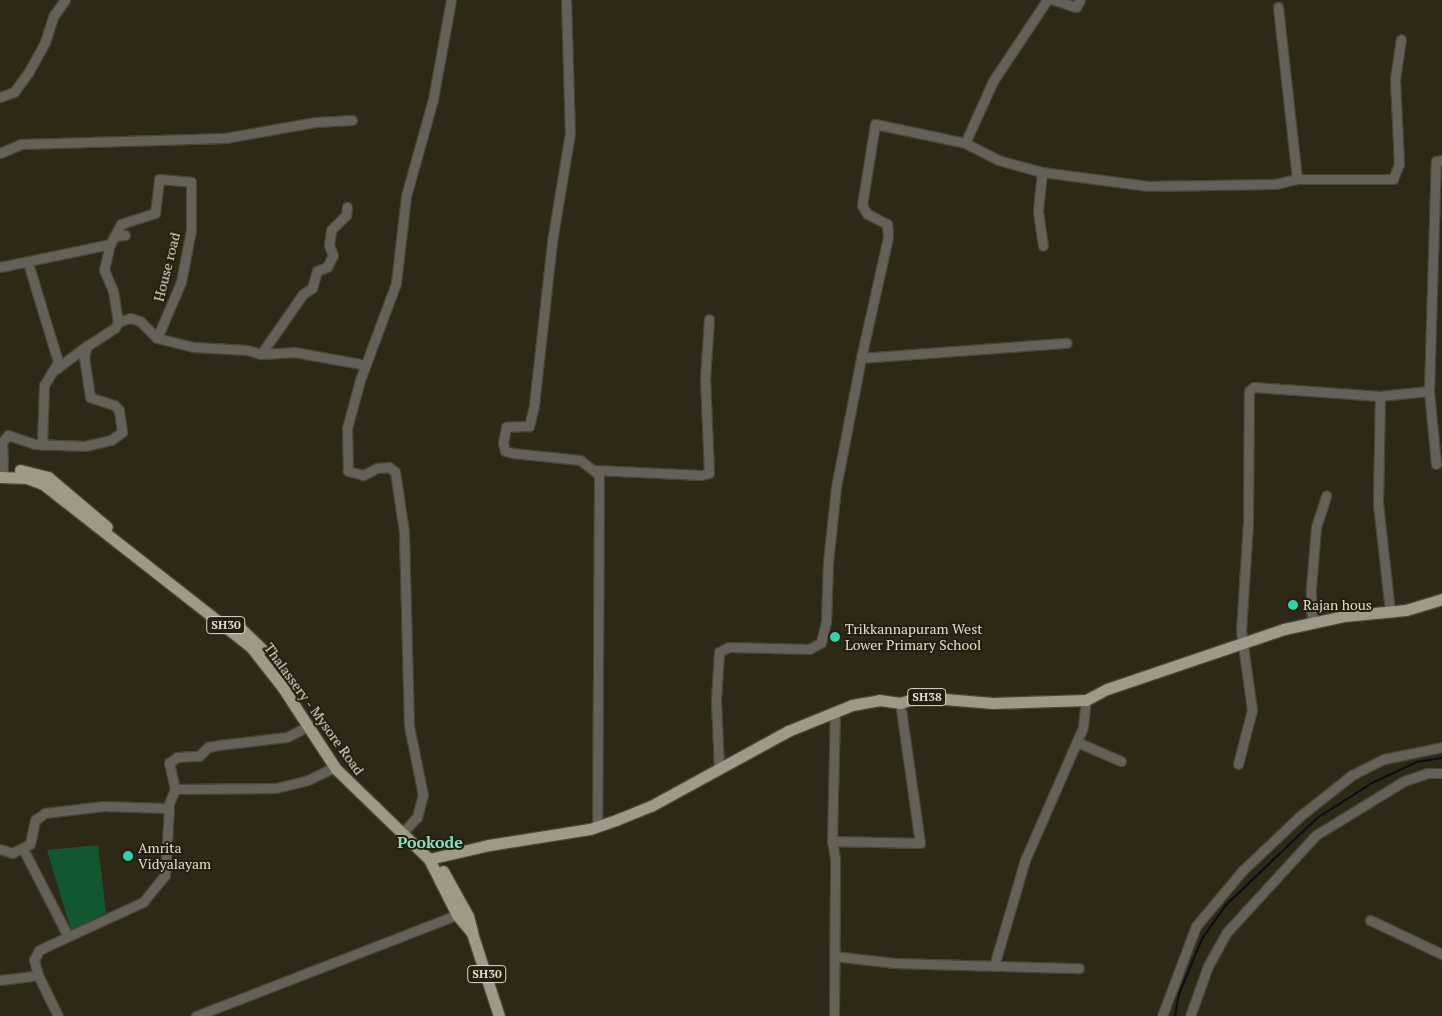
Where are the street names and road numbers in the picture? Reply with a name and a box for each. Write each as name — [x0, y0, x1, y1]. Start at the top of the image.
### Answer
street label: House road — [150, 231, 184, 303]
road number: SH30 — [206, 616, 246, 634]
street label: Thalassery - Mysore Road — [260, 639, 368, 779]
road number: SH38 — [907, 688, 947, 706]
road number: SH30 — [467, 964, 507, 984]

